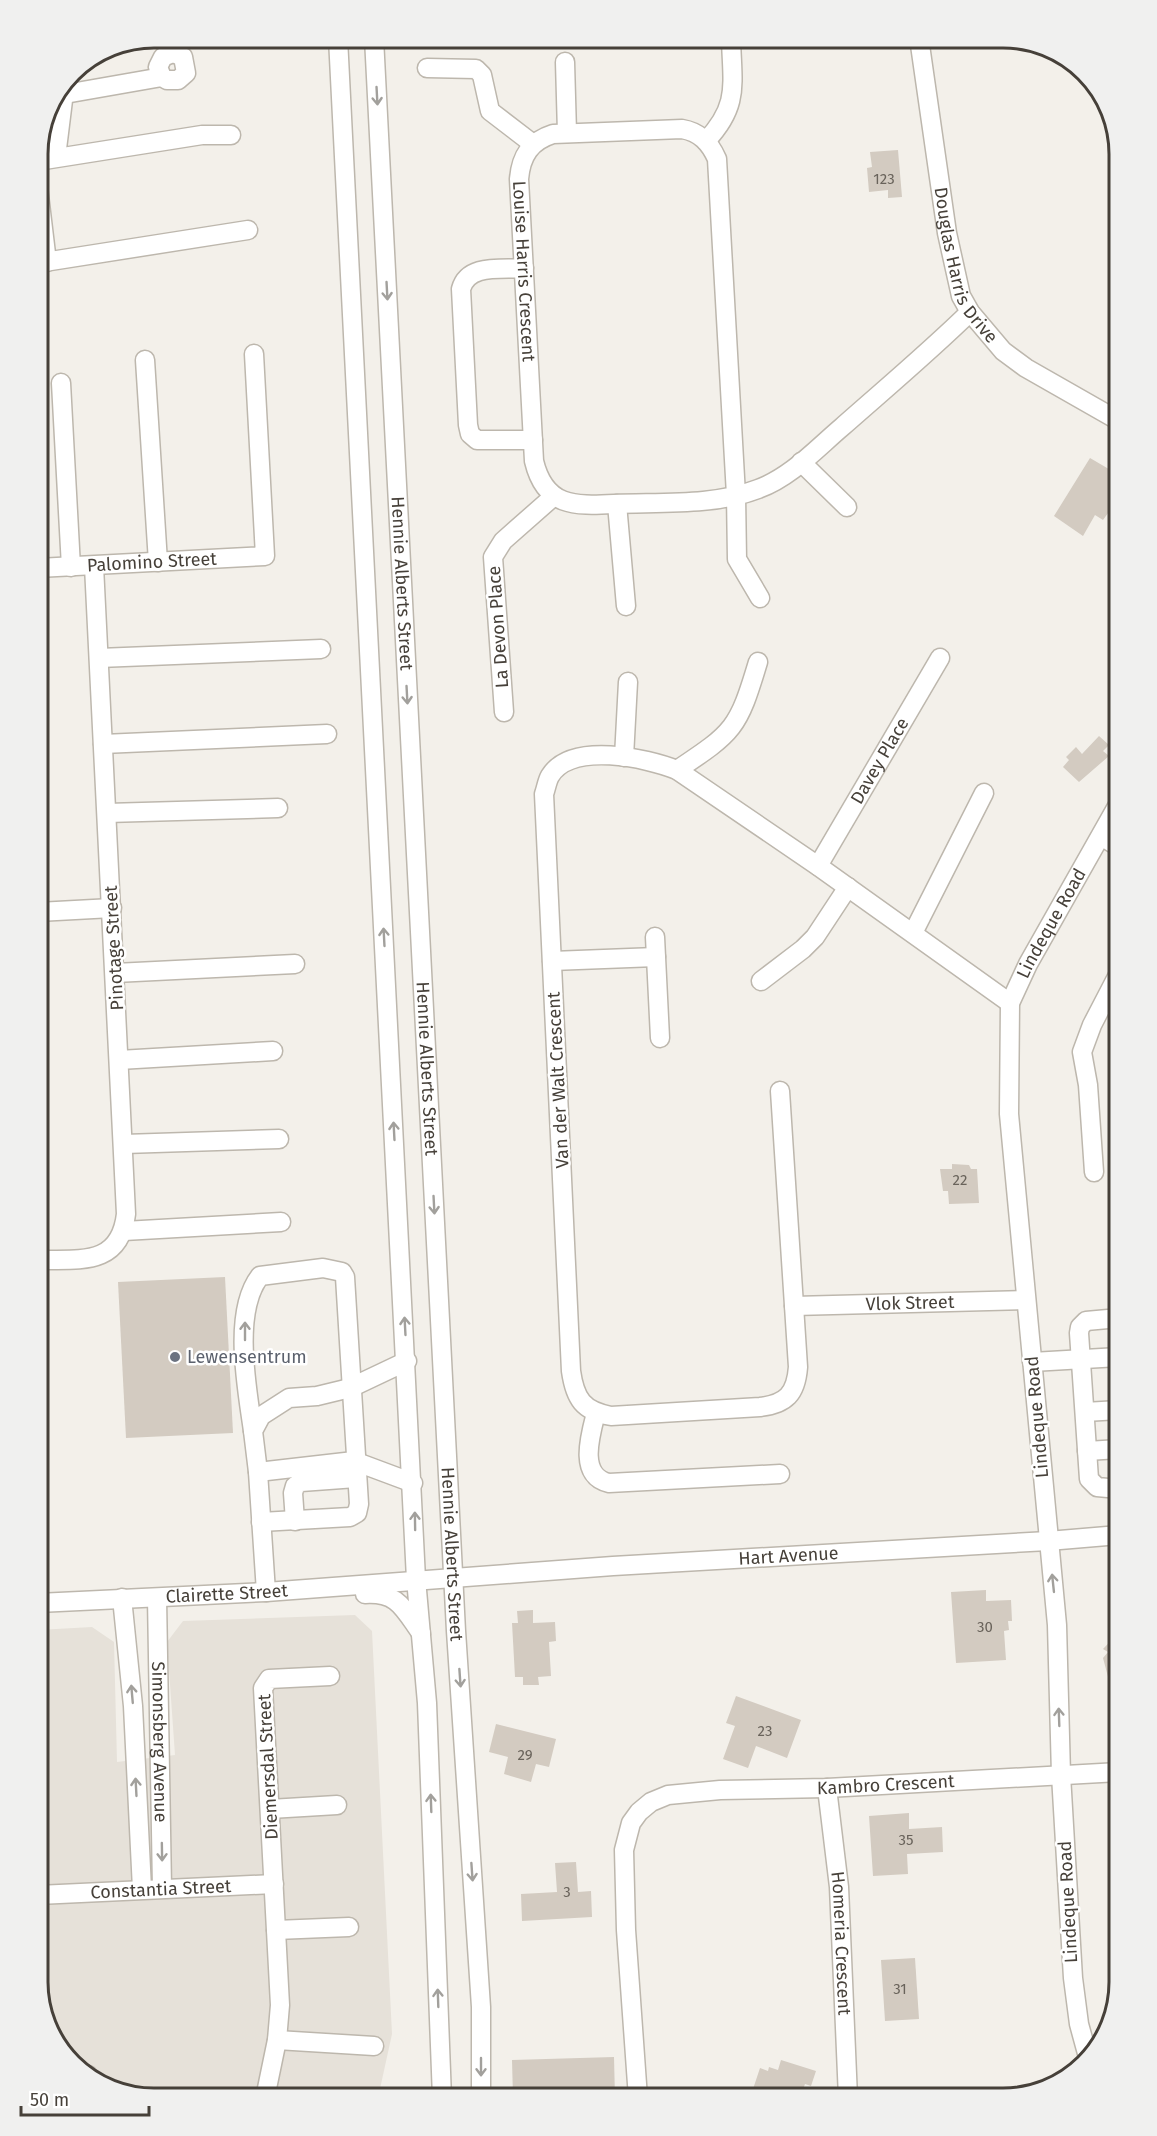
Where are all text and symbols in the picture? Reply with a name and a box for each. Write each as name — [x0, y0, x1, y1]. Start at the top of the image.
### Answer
one-way arrow — [371, 86, 382, 105]
house number: 123 — [873, 170, 895, 188]
street label: Louise Harris Crescent — [508, 180, 540, 363]
street label: Douglas Harris Drive — [930, 186, 1003, 348]
one-way arrow — [381, 280, 392, 300]
street label: Hennie Alberts Street — [387, 496, 418, 671]
street label: Palomino Street — [86, 548, 218, 576]
street label: La Devon Place — [483, 565, 513, 689]
one-way arrow — [402, 685, 413, 705]
street label: Davey Place — [846, 714, 914, 808]
street label: Lindeque Road — [1012, 865, 1091, 982]
street label: Pinotage Street — [100, 884, 128, 1011]
one-way arrow — [379, 927, 390, 947]
street label: Hennie Alberts Street — [412, 981, 443, 1157]
street label: Van der Walt Crescent — [542, 991, 574, 1169]
one-way arrow — [389, 1122, 400, 1142]
house number: 22 — [953, 1171, 967, 1189]
one-way arrow — [428, 1194, 439, 1214]
street label: Vlok Street — [865, 1291, 955, 1315]
one-way arrow — [399, 1317, 410, 1337]
one-way arrow — [239, 1321, 251, 1341]
place label: Lewensentrum — [187, 1346, 307, 1368]
marker: Lewensentrum — [168, 1350, 182, 1364]
street label: Lindeque Road — [1021, 1355, 1053, 1479]
street label: Hennie Alberts Street — [437, 1466, 468, 1642]
one-way arrow — [409, 1511, 421, 1531]
street label: Hart Avenue — [738, 1542, 839, 1570]
one-way arrow — [1047, 1573, 1058, 1593]
street label: Clairette Street — [165, 1579, 289, 1608]
house number: 30 — [977, 1618, 993, 1636]
street label: Simonsberg Avenue — [147, 1661, 172, 1823]
one-way arrow — [454, 1667, 465, 1687]
one-way arrow — [126, 1684, 137, 1704]
street label: Diemersdal Street — [253, 1693, 283, 1841]
one-way arrow — [1054, 1707, 1065, 1727]
house number: 23 — [758, 1722, 772, 1740]
house number: 29 — [517, 1746, 533, 1764]
street label: Kambro Crescent — [817, 1770, 956, 1799]
one-way arrow — [131, 1777, 142, 1797]
one-way arrow — [425, 1794, 437, 1814]
house number: 35 — [898, 1831, 914, 1849]
street label: Lindeque Road — [1054, 1840, 1082, 1964]
one-way arrow — [156, 1842, 167, 1862]
one-way arrow — [467, 1862, 478, 1882]
street label: Homeria Crescent — [826, 1870, 855, 2016]
street label: Constantia Street — [90, 1875, 232, 1904]
house number: 3 — [563, 1883, 571, 1901]
house number: 31 — [893, 1980, 907, 1998]
one-way arrow — [433, 1988, 444, 2008]
one-way arrow — [475, 2057, 487, 2077]
scale bar — [21, 2079, 148, 2117]
text: 50 m — [30, 2089, 69, 2111]

